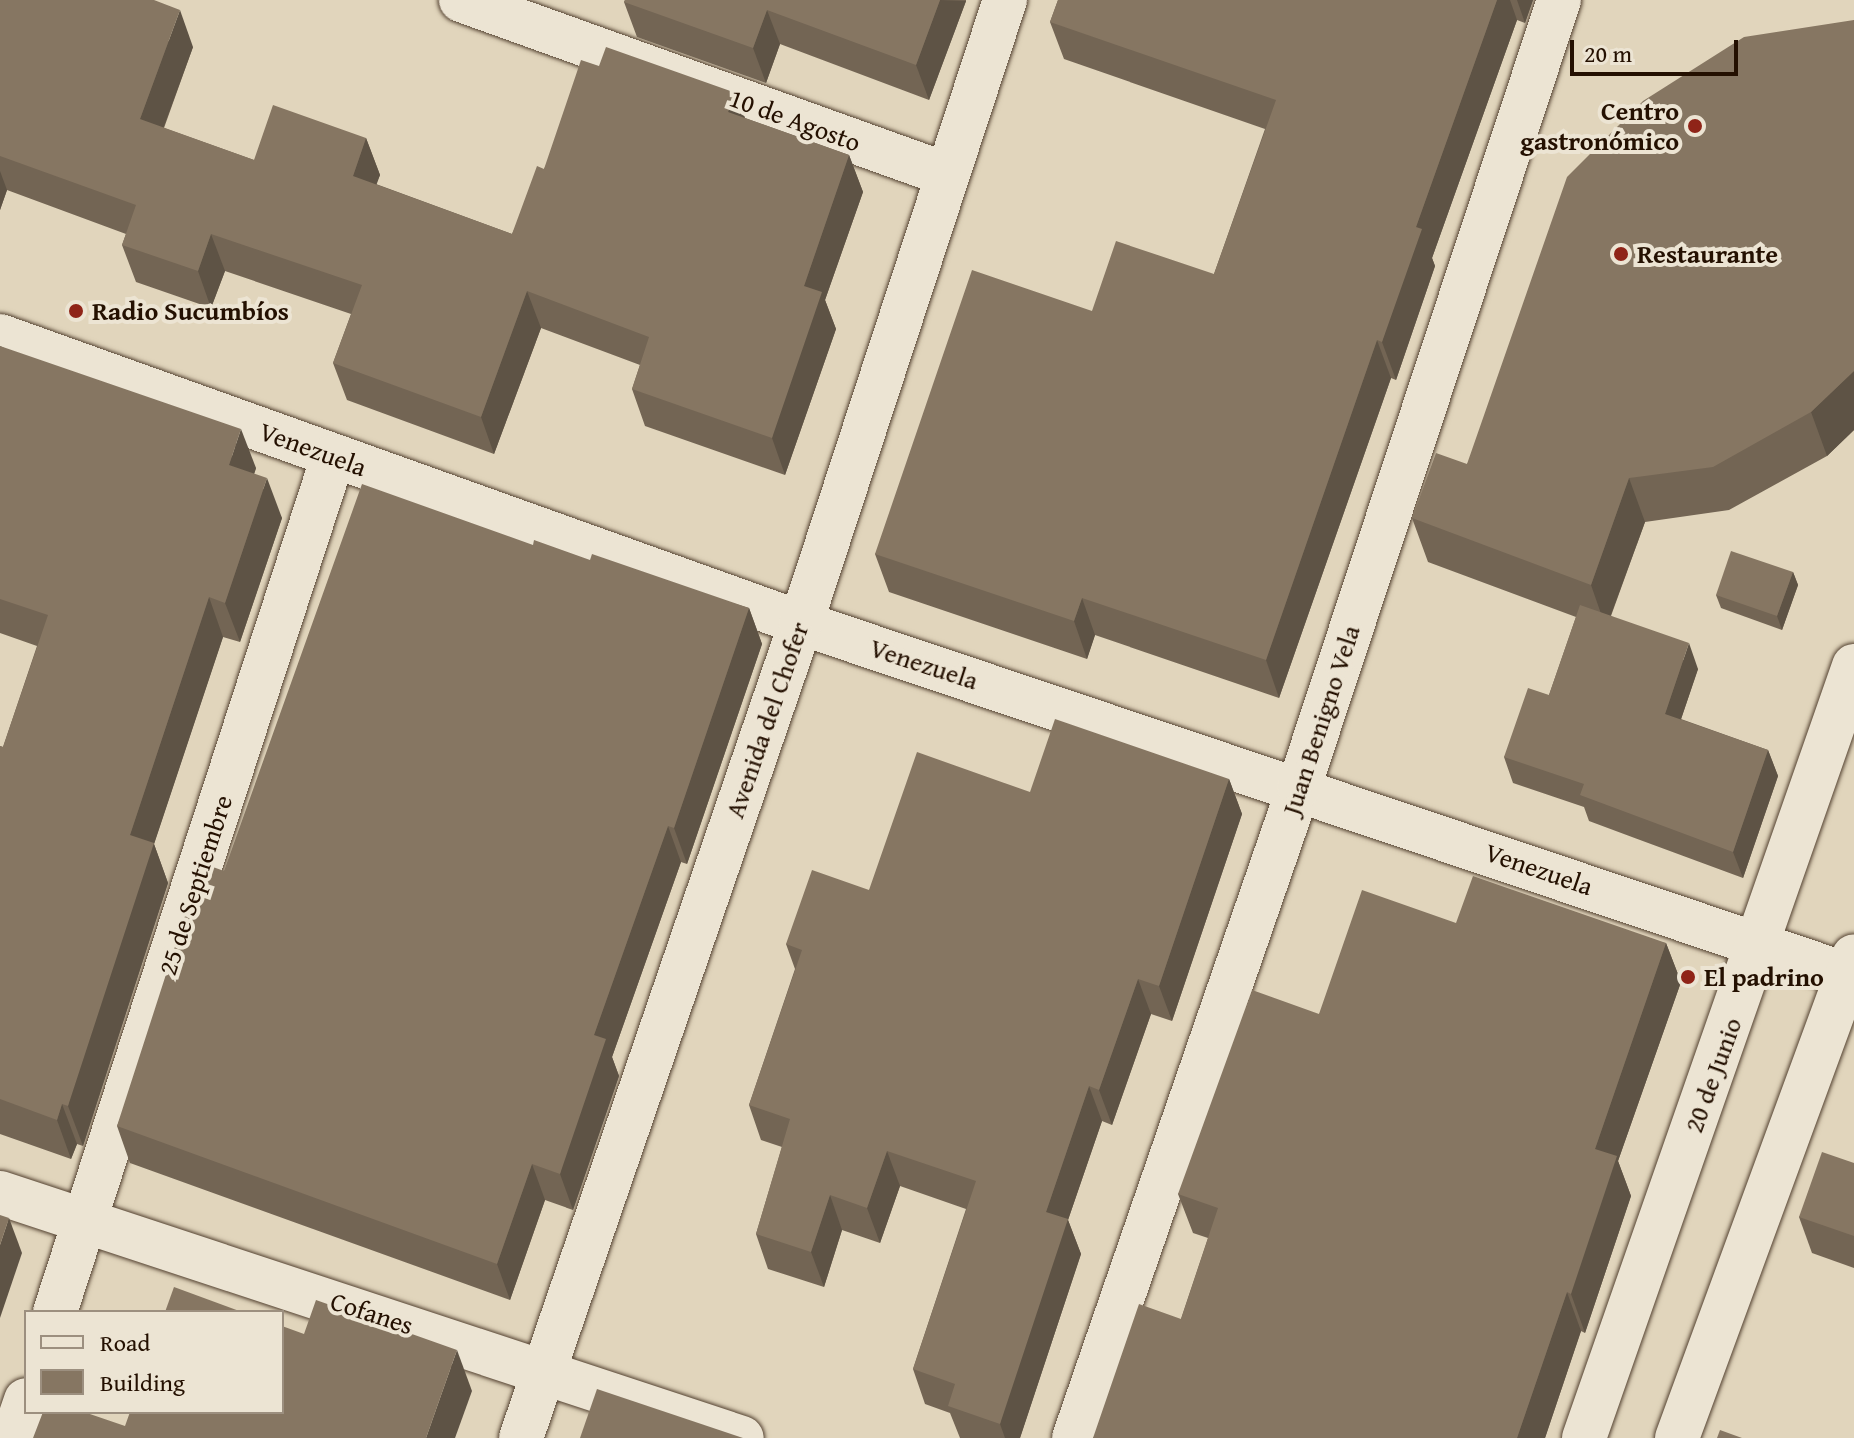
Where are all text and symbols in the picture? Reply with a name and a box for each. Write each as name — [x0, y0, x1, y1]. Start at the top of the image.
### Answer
scale bar — [1574, 24, 1742, 74]
text: 20 m — [1584, 36, 1632, 71]
street label: 10 de Agosto — [725, 82, 865, 158]
place label: Centro gastronómico — [1520, 95, 1679, 156]
marker: Centro gastronómico — [1686, 117, 1704, 135]
place label: Restaurante — [1637, 238, 1778, 270]
marker: Restaurante — [1612, 245, 1630, 263]
place label: Radio Sucumbíos — [92, 295, 289, 327]
marker: Radio Sucumbíos — [67, 302, 85, 320]
street label: Venezuela — [255, 415, 371, 483]
street label: Avenida del Chofer — [719, 618, 815, 822]
street label: Juan Benigno Vela — [1276, 621, 1366, 819]
street label: Venezuela — [866, 632, 982, 696]
street label: 25 de Septiembre — [151, 791, 239, 979]
street label: Venezuela — [1481, 836, 1597, 902]
place label: El padrino — [1704, 961, 1824, 993]
marker: El padrino — [1679, 968, 1697, 986]
street label: 20 de Junio — [1678, 1013, 1748, 1137]
street label: Cofanes — [327, 1285, 417, 1341]
legend — [24, 1310, 284, 1414]
text: Road — [100, 1325, 150, 1360]
text: Building — [100, 1365, 185, 1400]

